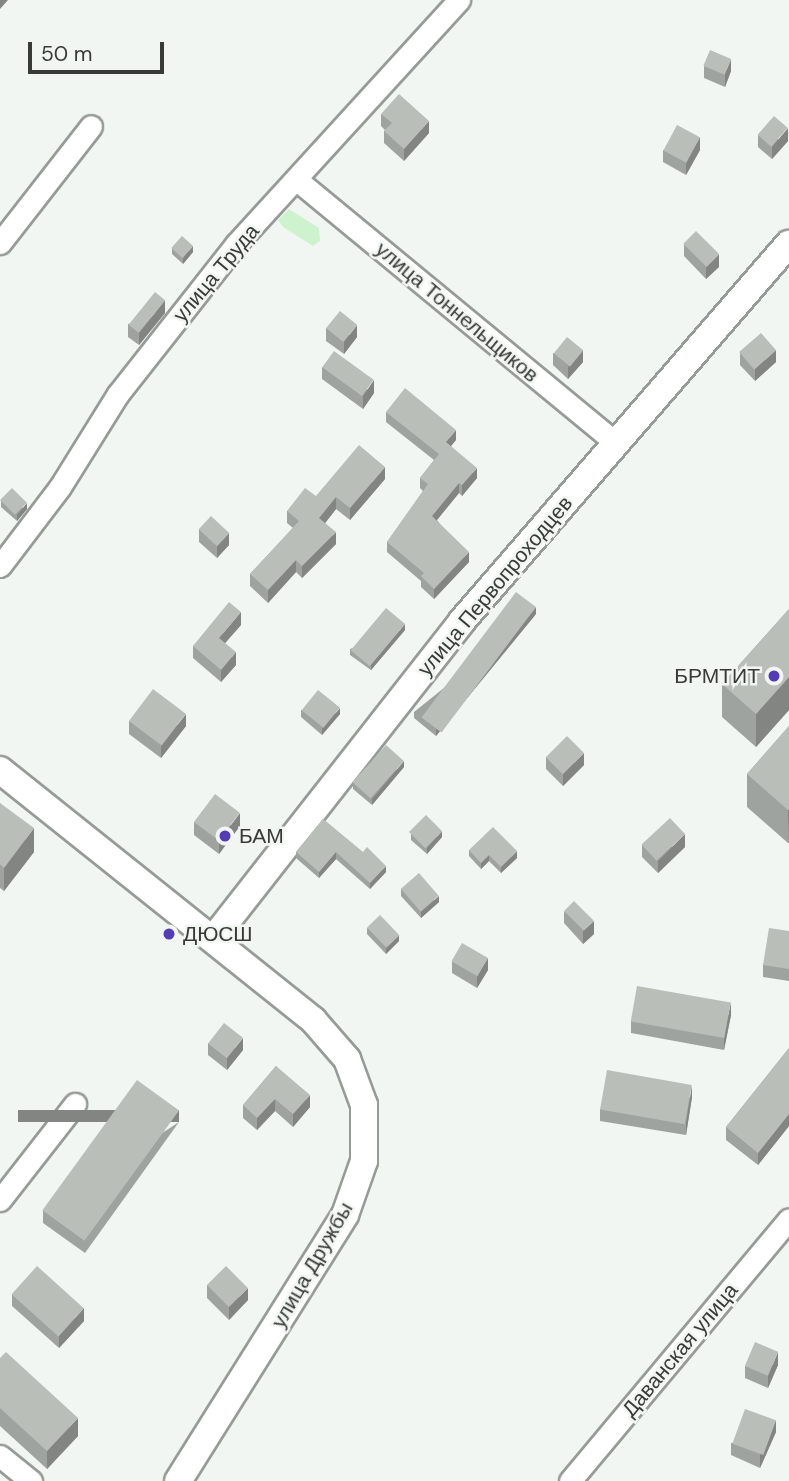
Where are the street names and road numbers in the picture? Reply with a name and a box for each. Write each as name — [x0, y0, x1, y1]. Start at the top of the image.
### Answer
street label: улица Труда — [168, 219, 264, 327]
street label: улица Тоннельщиков — [370, 237, 544, 387]
street label: улица Первопроходцев — [412, 491, 578, 681]
street label: улица Дружбы — [266, 1198, 358, 1332]
street label: Даванская улица — [617, 1278, 743, 1422]

